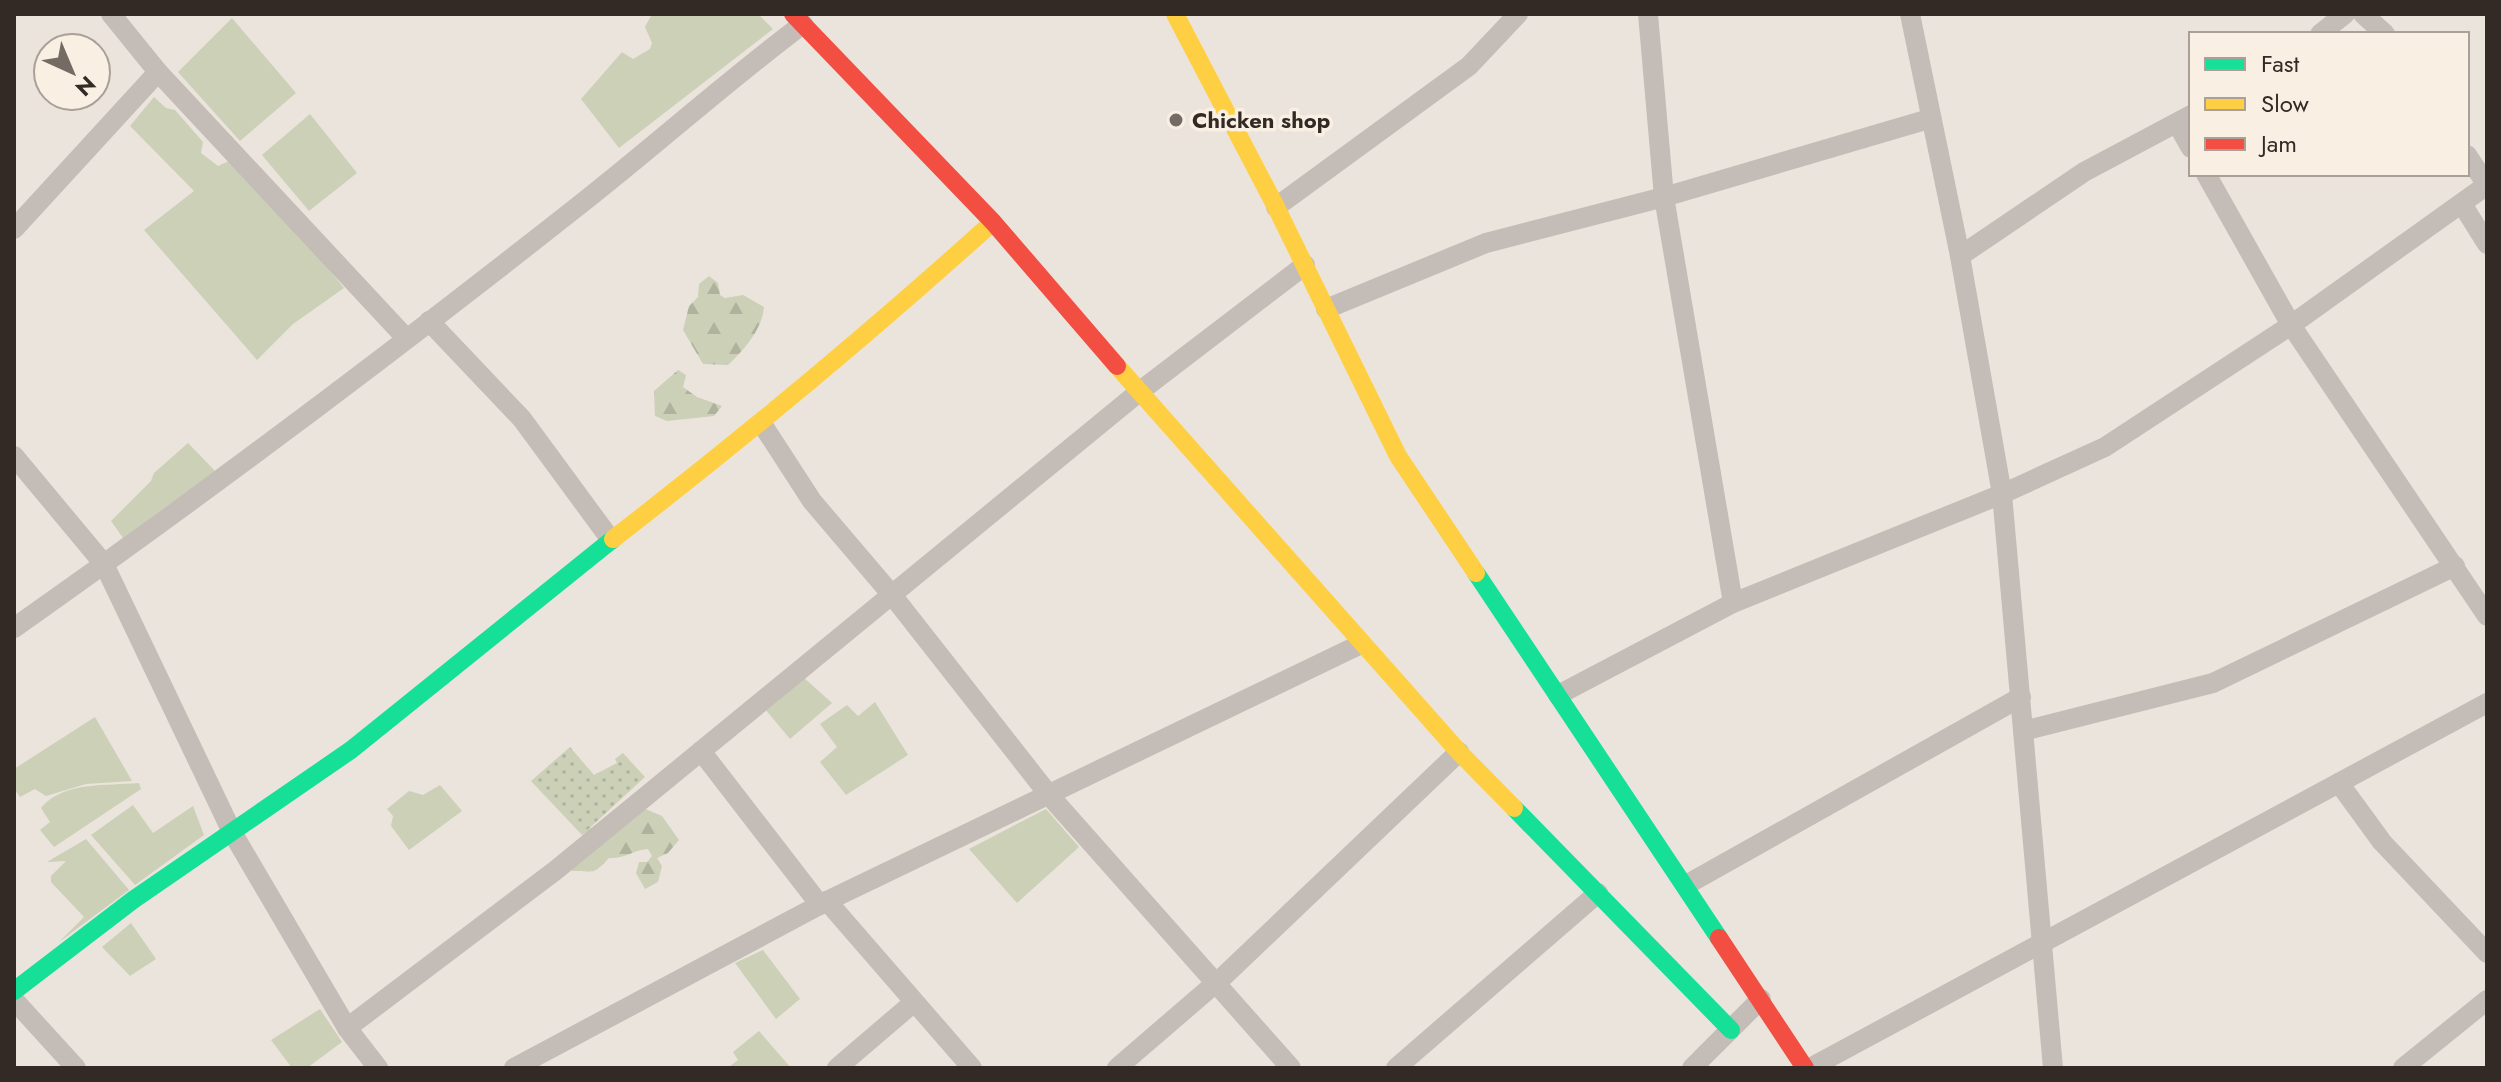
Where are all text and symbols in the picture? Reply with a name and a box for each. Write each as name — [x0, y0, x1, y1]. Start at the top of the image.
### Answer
north arrow — [32, 32, 112, 112]
legend — [2189, 32, 2469, 176]
text: Fast — [2261, 46, 2299, 81]
text: N — [68, 69, 103, 104]
text: Slow — [2261, 86, 2309, 121]
place label: Chicken shop — [1192, 104, 1330, 136]
marker: Chicken shop — [1167, 111, 1185, 129]
text: Jam — [2258, 126, 2297, 161]

